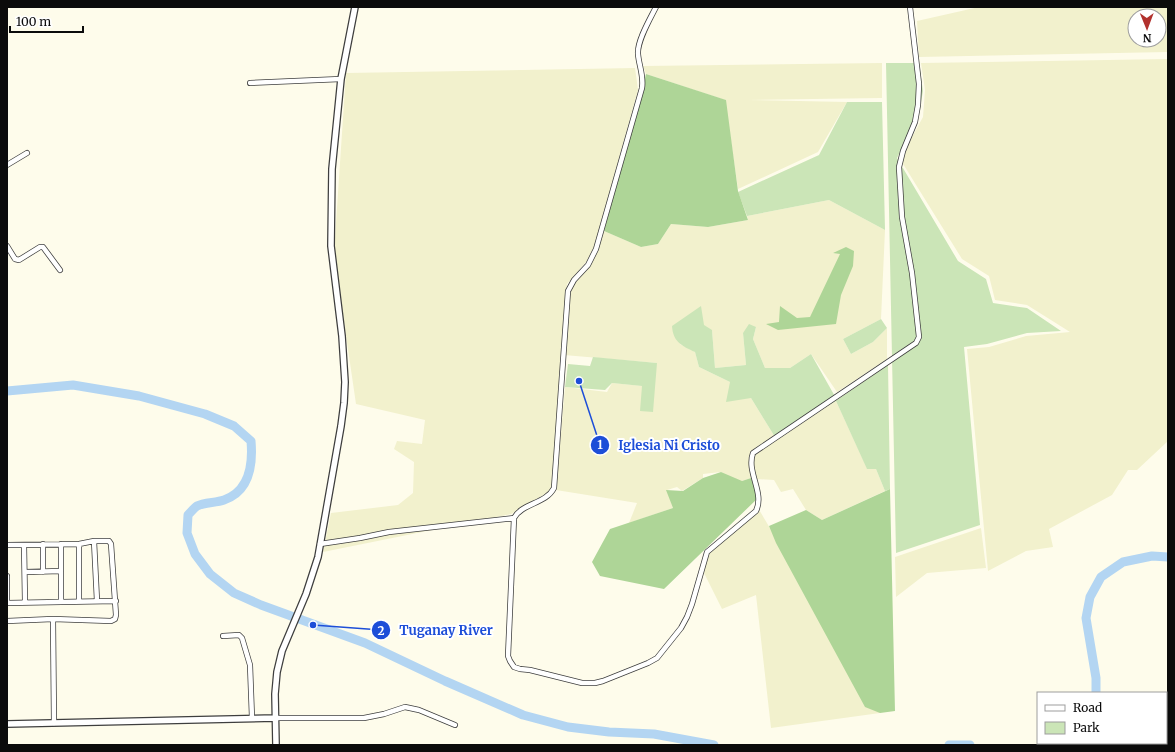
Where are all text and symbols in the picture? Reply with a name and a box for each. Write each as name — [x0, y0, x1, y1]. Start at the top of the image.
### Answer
scale bar — [10, 8, 83, 34]
north arrow — [1127, 8, 1167, 48]
text: 100 m — [16, 14, 51, 29]
text: N — [1142, 31, 1152, 45]
callout: Iglesia Ni Cristo — [590, 433, 728, 458]
text: 1 — [597, 437, 603, 452]
text: Iglesia Ni Cristo — [618, 437, 720, 454]
callout: Tuganay River — [371, 618, 500, 643]
text: Tuganay River — [399, 622, 493, 639]
text: 2 — [377, 623, 385, 638]
legend — [1037, 692, 1167, 744]
text: Road — [1073, 700, 1102, 715]
text: Park — [1073, 720, 1100, 735]

